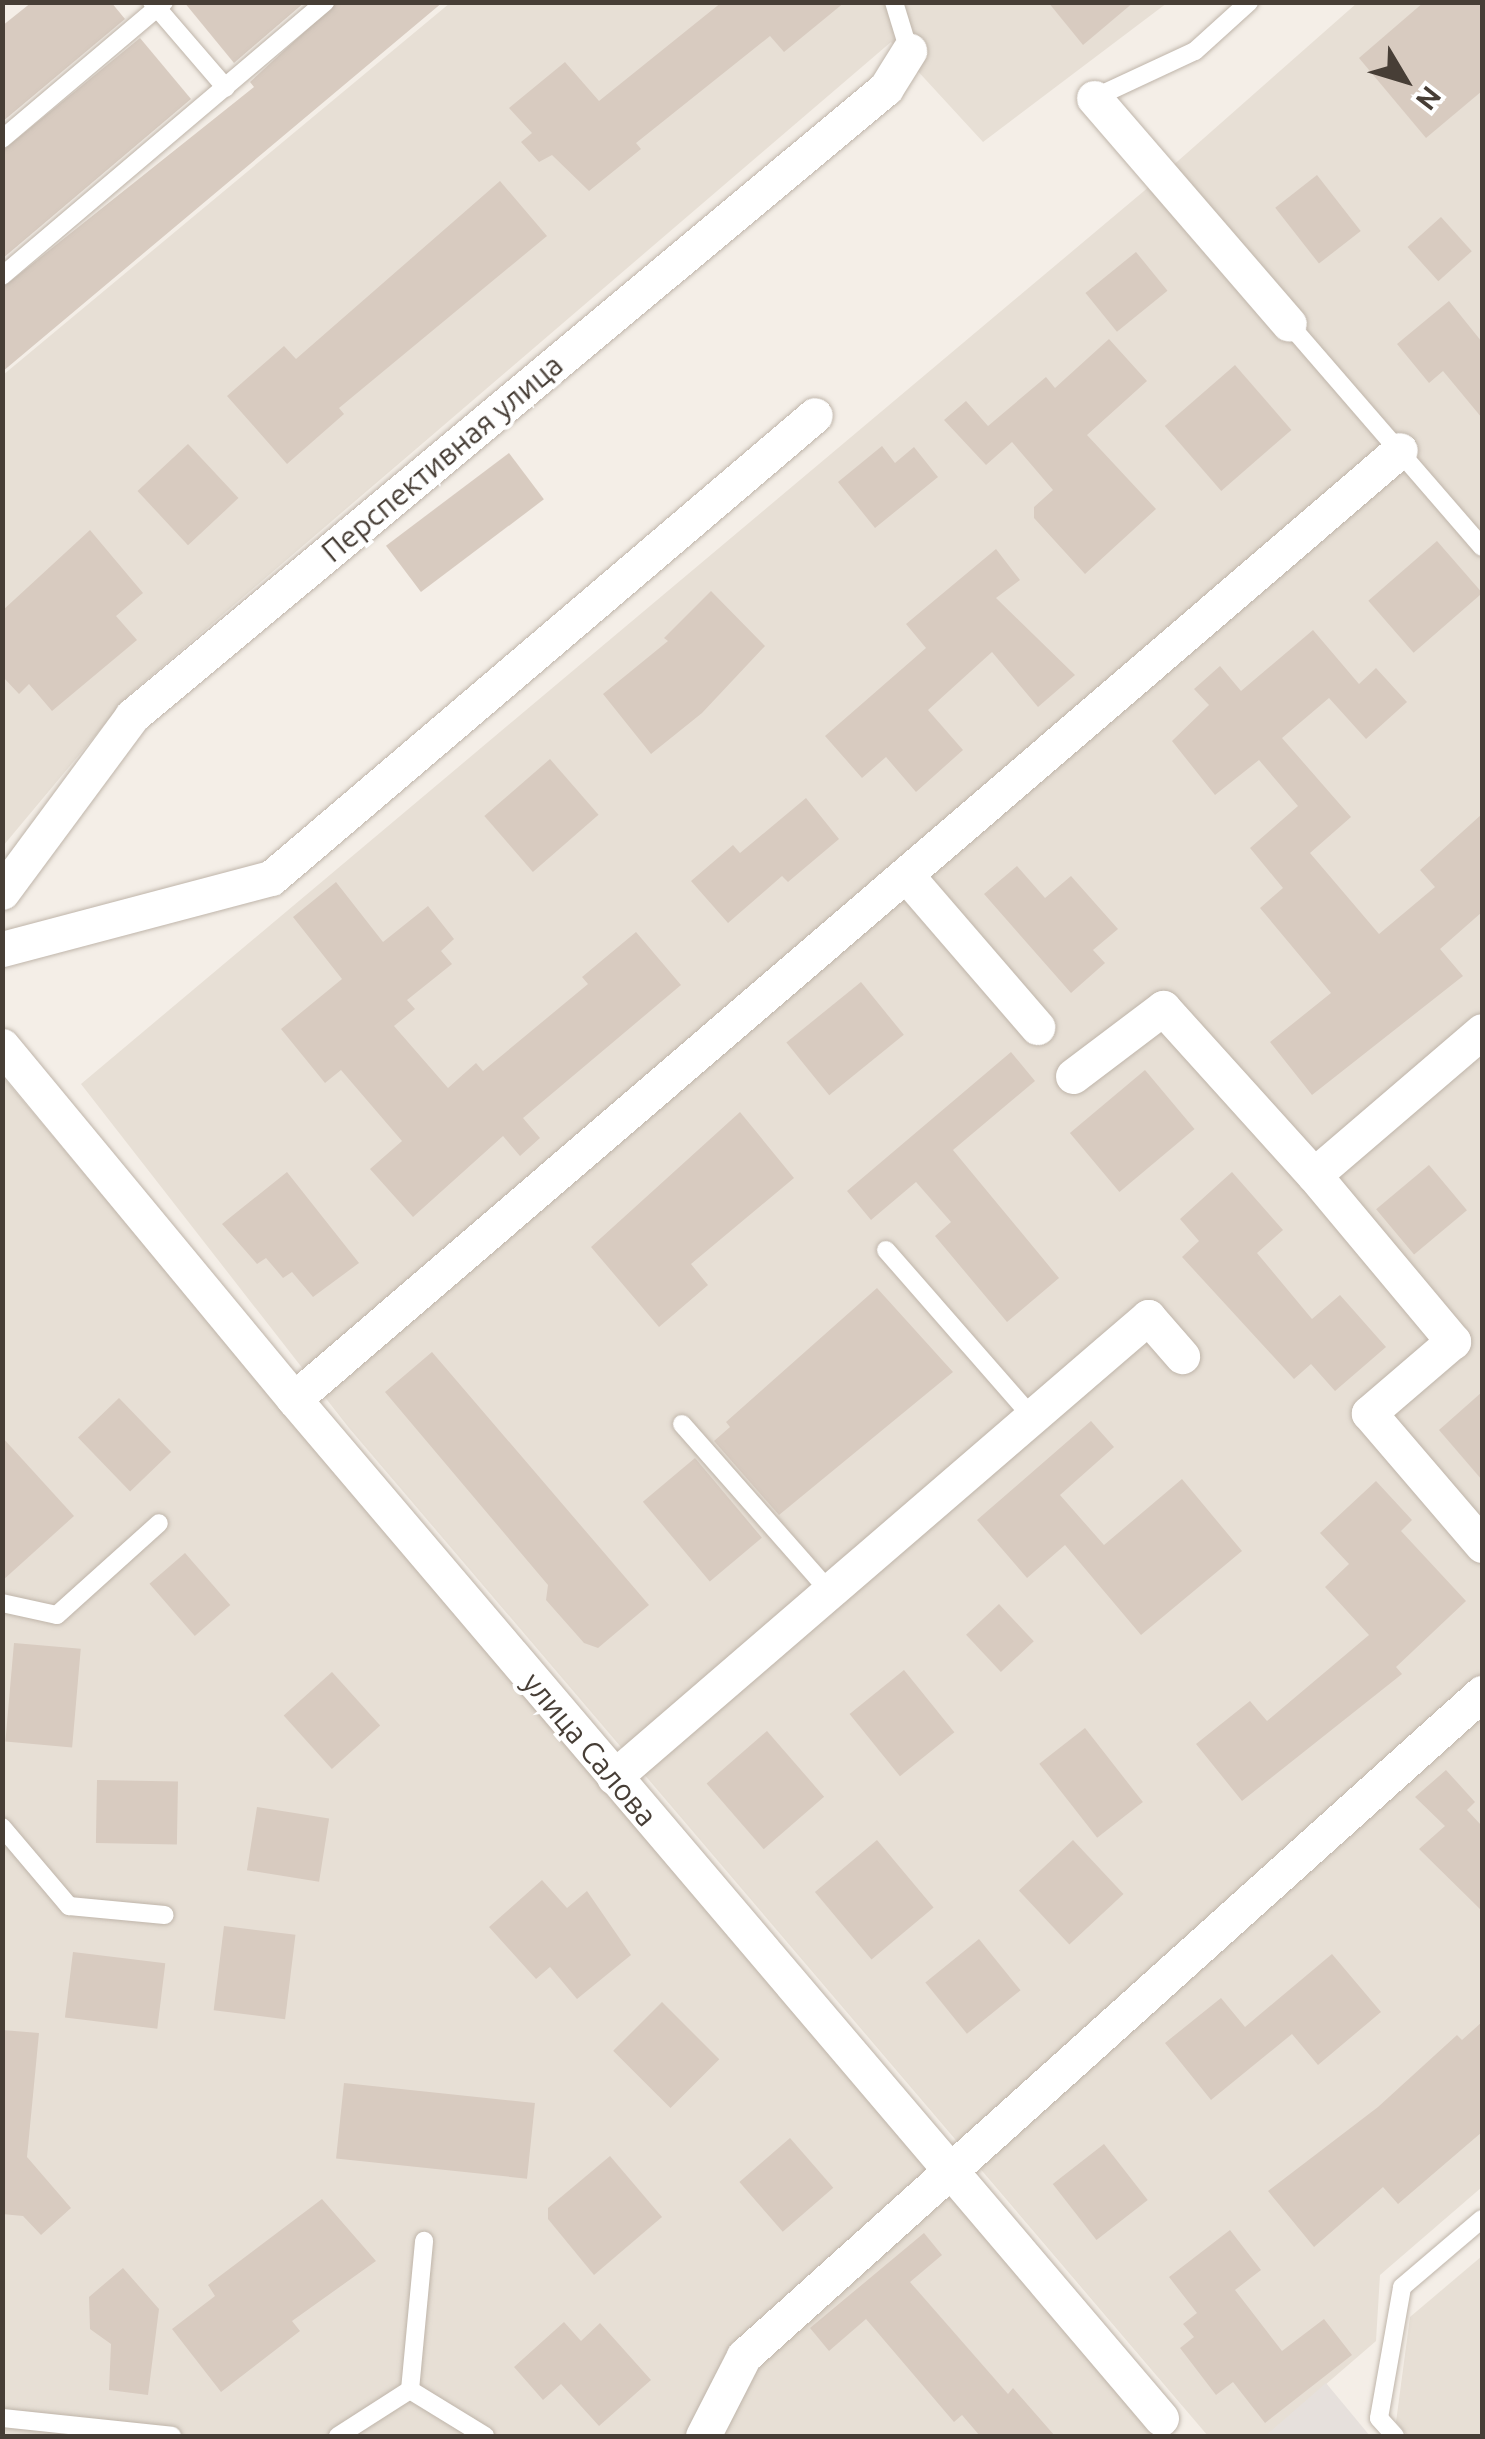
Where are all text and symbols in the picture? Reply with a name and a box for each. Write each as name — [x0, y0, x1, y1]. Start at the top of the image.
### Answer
north arrow — [1355, 30, 1455, 130]
text: N — [1410, 81, 1448, 117]
street label: Перспективная улица — [314, 347, 570, 569]
street label: улица Салова — [515, 1665, 665, 1833]

